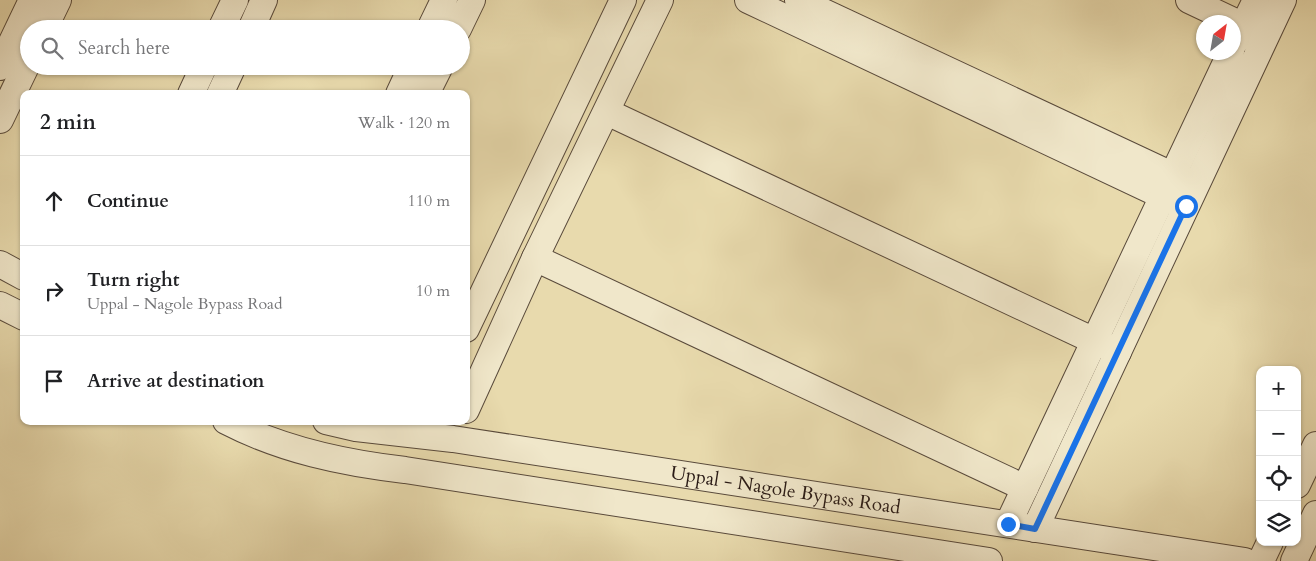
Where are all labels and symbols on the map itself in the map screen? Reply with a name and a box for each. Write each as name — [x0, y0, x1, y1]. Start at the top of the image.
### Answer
north arrow — [1196, 15, 1241, 60]
route start — [1175, 195, 1198, 218]
street label: Uppal - Nagole Bypass Road — [669, 460, 902, 521]
route end — [997, 513, 1020, 536]

